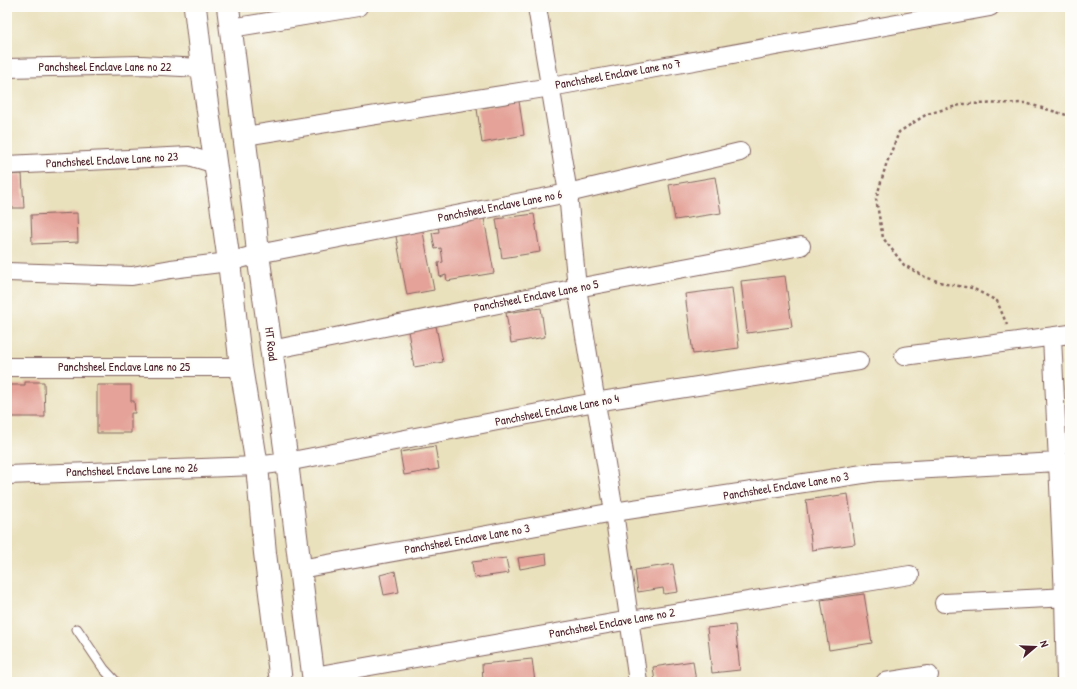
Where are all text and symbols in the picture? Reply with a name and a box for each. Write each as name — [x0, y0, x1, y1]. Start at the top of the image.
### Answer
street label: Panchsheel Enclave Lane no 7 — [554, 54, 682, 93]
street label: Panchsheel Enclave Lane no 22 — [39, 58, 172, 75]
street label: Panchsheel Enclave Lane no 23 — [45, 148, 179, 171]
street label: Panchsheel Enclave Lane no 6 — [436, 185, 564, 226]
street label: Panchsheel Enclave Lane no 5 — [472, 275, 600, 316]
street label: HT Road — [261, 326, 282, 362]
street label: Panchsheel Enclave Lane no 25 — [58, 358, 190, 375]
street label: Panchsheel Enclave Lane no 4 — [493, 389, 621, 430]
street label: Panchsheel Enclave Lane no 26 — [66, 459, 198, 480]
street label: Panchsheel Enclave Lane no 3 — [722, 467, 850, 504]
street label: Panchsheel Enclave Lane no 3 — [403, 519, 531, 558]
street label: Panchsheel Enclave Lane no 2 — [548, 603, 676, 642]
north arrow — [1015, 627, 1055, 667]
text: N — [1037, 639, 1052, 649]

